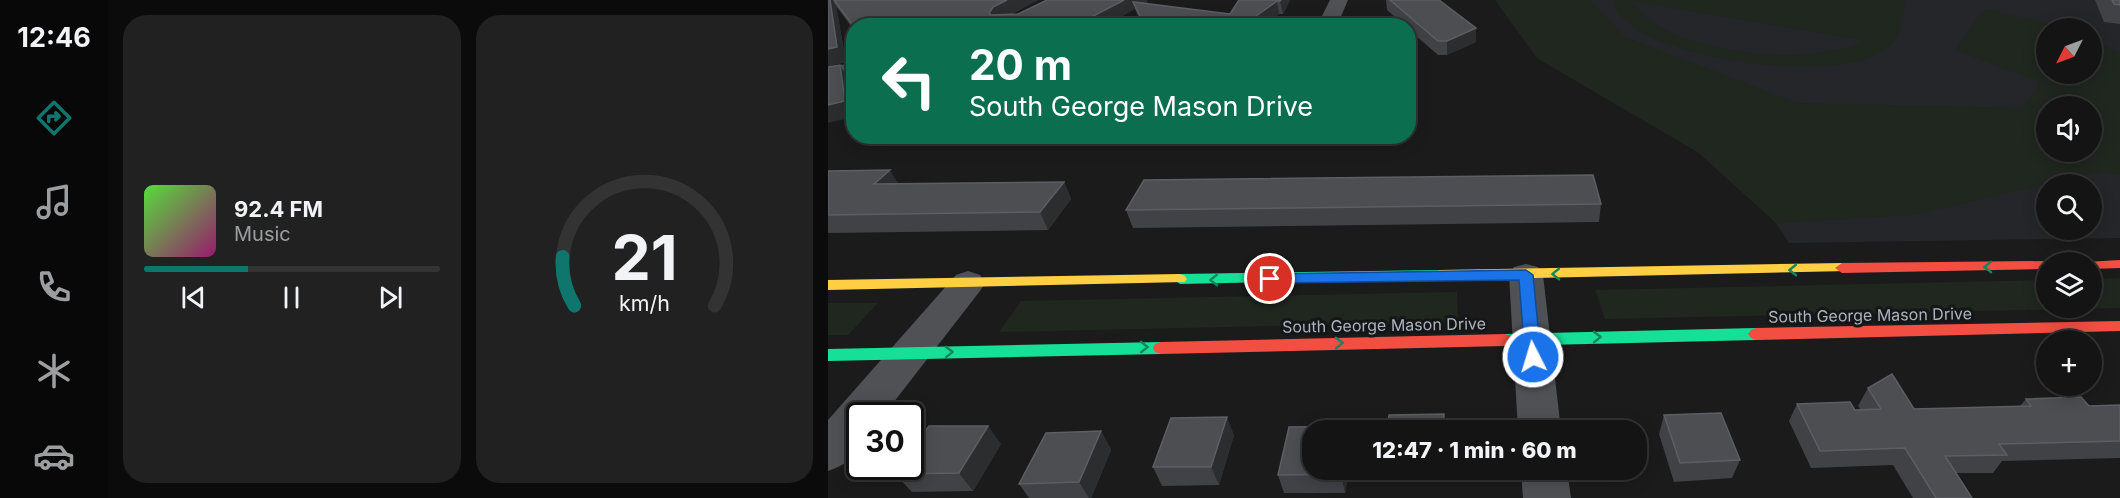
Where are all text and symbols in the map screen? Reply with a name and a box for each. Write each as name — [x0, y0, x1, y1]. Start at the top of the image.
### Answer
north arrow — [2036, 18, 2102, 84]
map controls — [2036, 18, 2102, 396]
text: 12:46 — [17, 21, 91, 54]
text: 20 m — [969, 39, 1072, 90]
icon: left — [870, 42, 948, 120]
text: South George Mason Drive — [969, 90, 1313, 123]
button: sound — [2036, 96, 2102, 162]
icon: directions — [33, 97, 75, 139]
button: search — [2036, 174, 2102, 240]
icon: music — [33, 181, 75, 223]
text: 92.4 FM — [234, 196, 323, 222]
text: 21 — [611, 220, 677, 295]
text: Music — [234, 222, 291, 246]
button: layers — [2036, 252, 2102, 318]
pin — [1244, 253, 1295, 304]
one-way arrow — [1983, 260, 1992, 273]
icon: arrive — [1253, 262, 1286, 295]
one-way arrow — [1788, 264, 1797, 276]
icon: phone — [33, 266, 75, 308]
one-way arrow — [1551, 268, 1560, 281]
one-way arrow — [1209, 273, 1218, 286]
icon: previous — [177, 281, 210, 314]
icon: pause — [275, 281, 308, 314]
icon: next — [374, 281, 407, 314]
text: km/h — [619, 290, 670, 316]
street label: South George Mason Drive — [1768, 303, 1972, 327]
street label: South George Mason Drive — [1282, 313, 1486, 337]
position arrow — [1501, 325, 1565, 389]
button: + — [2036, 330, 2102, 396]
one-way arrow — [1593, 331, 1602, 343]
one-way arrow — [1335, 337, 1344, 349]
one-way arrow — [1140, 341, 1149, 354]
one-way arrow — [945, 346, 954, 358]
icon: climate — [33, 350, 75, 392]
speed limit sign: 30 — [846, 402, 924, 480]
icon: car — [33, 435, 75, 477]
text: 12:47 · 1 min · 60 m — [1372, 437, 1577, 463]

